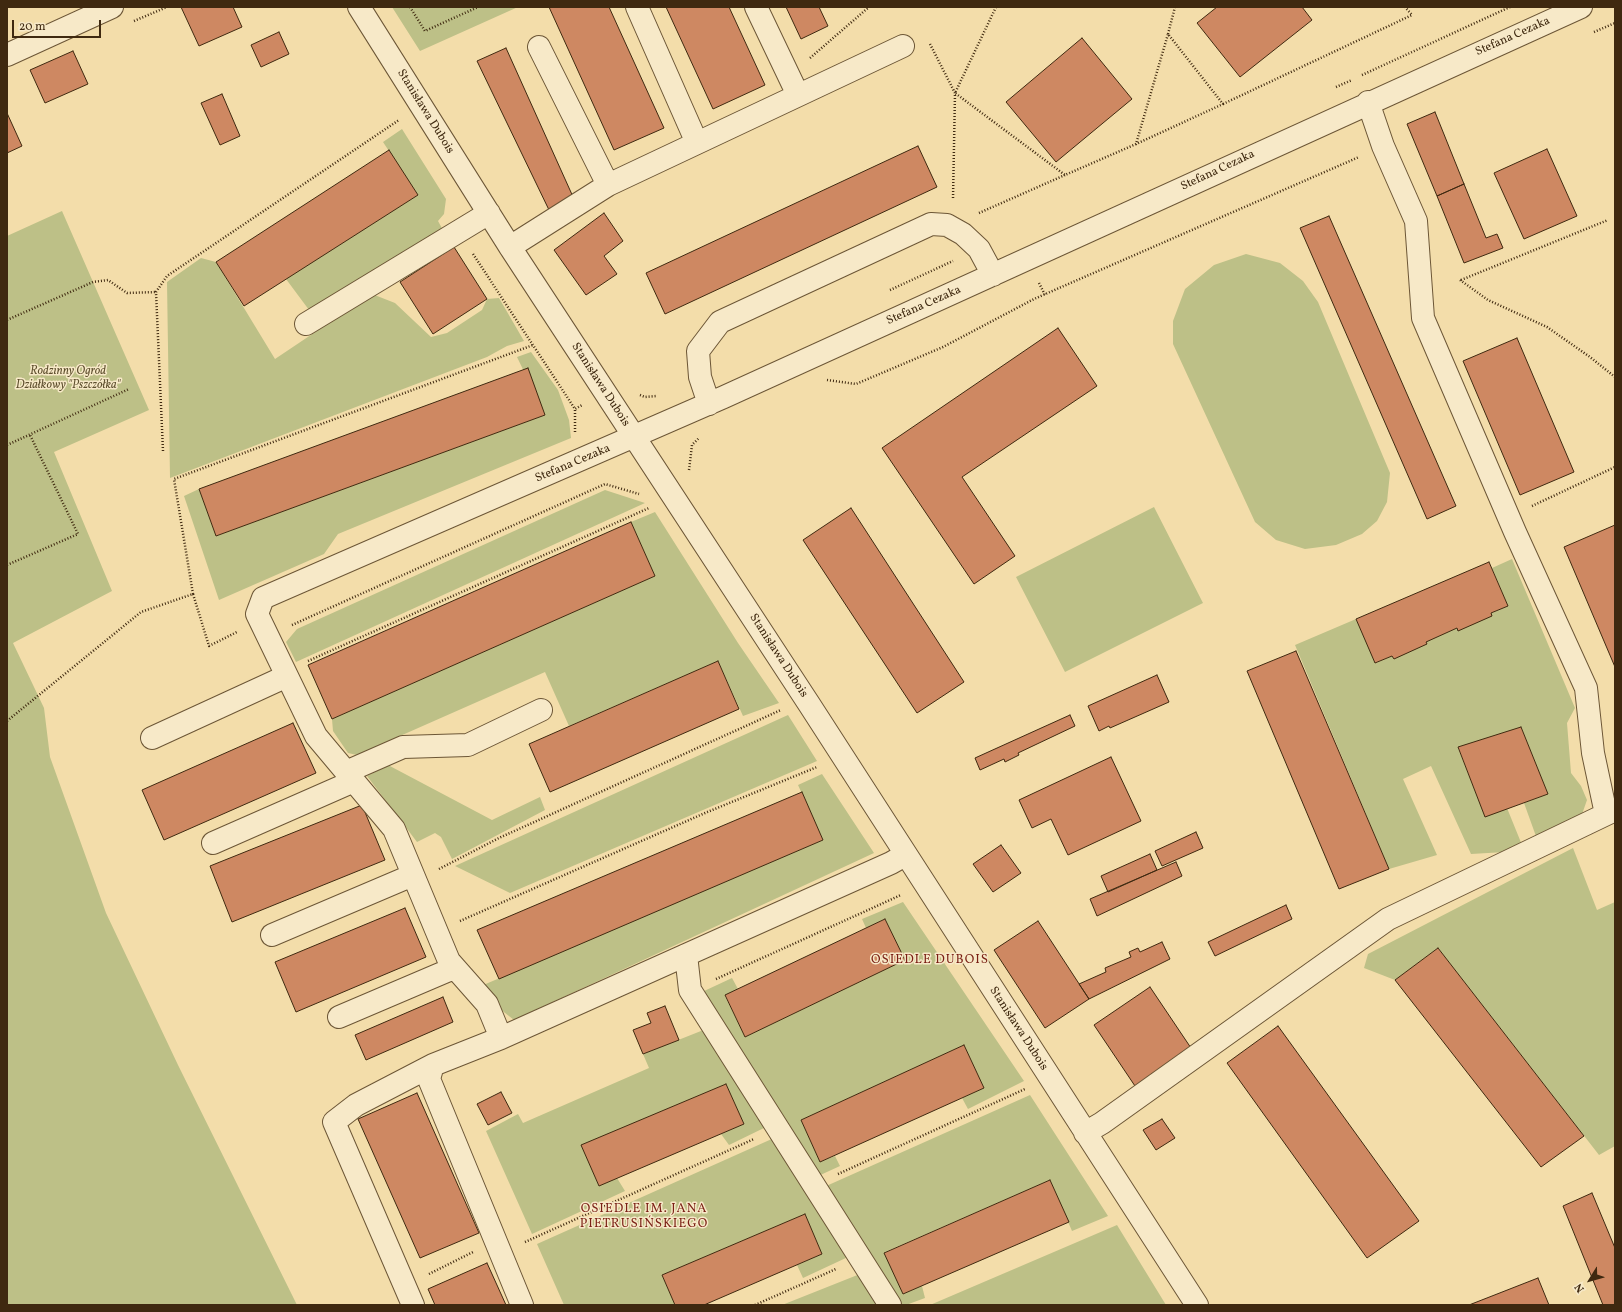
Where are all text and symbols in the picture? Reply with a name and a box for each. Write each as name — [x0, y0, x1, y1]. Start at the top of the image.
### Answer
scale bar — [14, 12, 103, 38]
street label: Stefana Cezaka — [1474, 14, 1552, 60]
text: 20 m — [19, 19, 46, 35]
street label: Stanisława Dubois — [393, 67, 457, 157]
street label: Stefana Cezaka — [1179, 148, 1257, 194]
street label: Stefana Cezaka — [885, 283, 963, 329]
street label: Stanisława Dubois — [568, 340, 632, 430]
park label: Rodzinny Ogród Działkowy "Pszczółka" — [16, 365, 120, 393]
street label: Stefana Cezaka — [533, 442, 613, 486]
street label: Stanisława Dubois — [746, 611, 810, 701]
district label: OSIEDLE DUBOIS — [871, 953, 989, 969]
street label: Stanisława Dubois — [986, 984, 1050, 1074]
district label: OSIEDLE IM. JANA PIETRUSIŃSKIEGO — [580, 1202, 708, 1233]
north arrow — [1570, 1260, 1610, 1300]
text: N — [1572, 1280, 1588, 1295]

